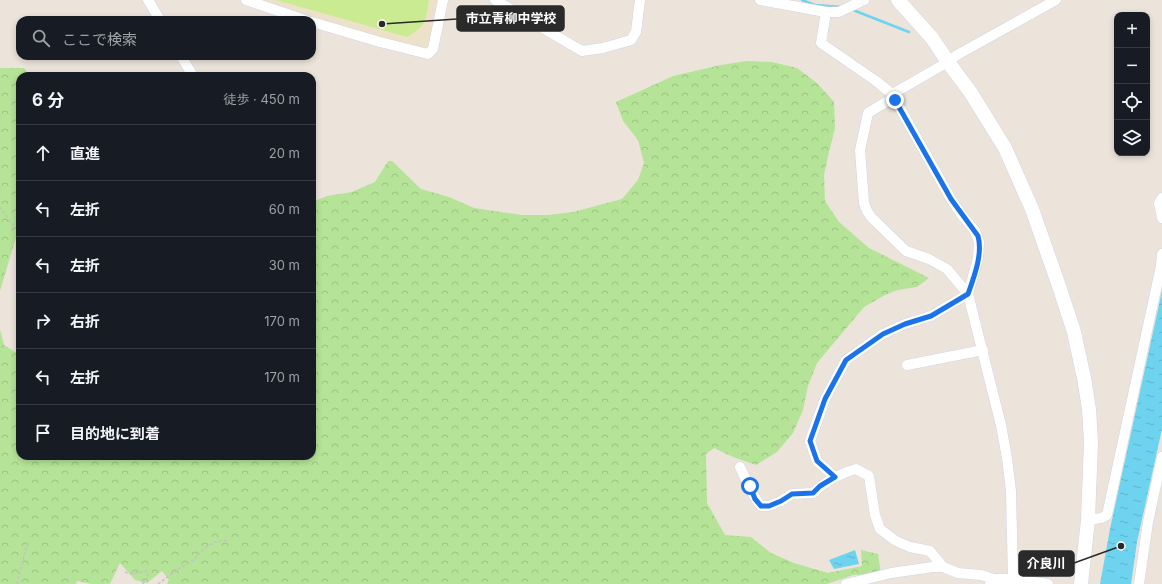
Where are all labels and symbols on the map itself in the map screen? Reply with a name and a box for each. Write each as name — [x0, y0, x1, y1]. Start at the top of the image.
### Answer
callout: 市立青柳中学校 — [457, 6, 564, 31]
text: 市立青柳中学校 — [465, 10, 557, 26]
route end — [886, 91, 904, 109]
route start — [741, 477, 759, 495]
callout: 介良川 — [1019, 551, 1074, 576]
text: 介良川 — [1026, 555, 1066, 571]

